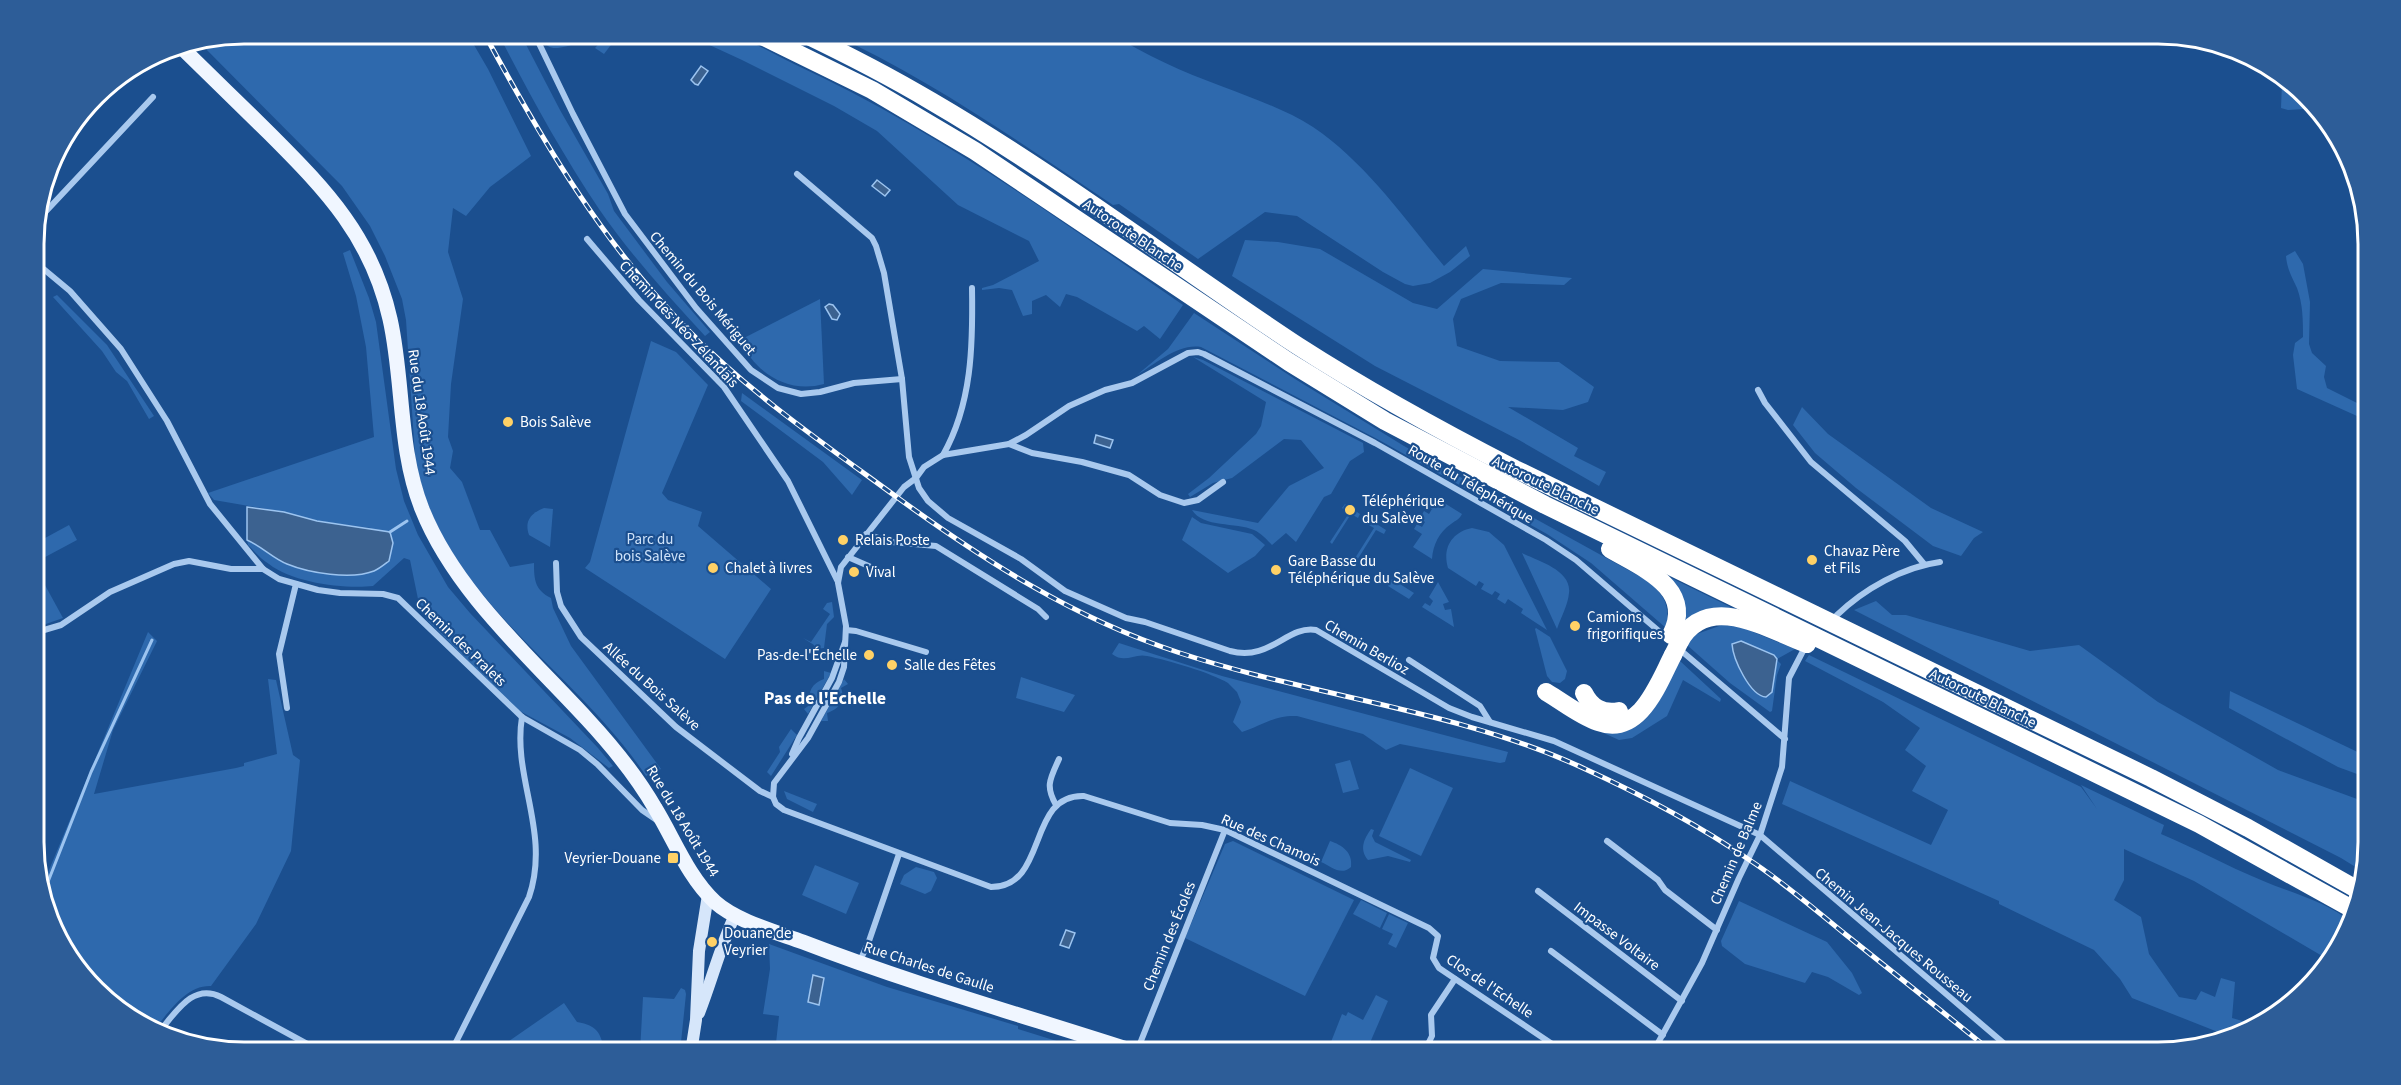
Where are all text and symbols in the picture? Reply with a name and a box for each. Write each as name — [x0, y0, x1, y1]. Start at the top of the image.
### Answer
street label: Autoroute Blanche — [1078, 194, 1187, 277]
street label: Chemin du Bois Mériguet — [644, 227, 761, 360]
street label: Chemin des Néo-Zélandais — [614, 256, 743, 393]
street label: Rue du 18 Août 1944 — [402, 348, 441, 477]
place label: Bois Salève — [520, 412, 591, 433]
marker: Bois Salève — [501, 415, 515, 429]
street label: Route du Téléphérique — [1404, 440, 1537, 529]
street label: Autoroute Blanche — [1489, 450, 1603, 520]
place label: Téléphérique du Salève — [1362, 491, 1445, 529]
marker: Téléphérique du Salève — [1343, 503, 1357, 517]
park label: Parc du bois Salève — [615, 529, 685, 567]
place label: Relais Poste — [855, 530, 930, 551]
marker: Relais Poste — [836, 533, 850, 547]
place label: Chavaz Père et Fils — [1824, 541, 1900, 579]
place label: Gare Basse du Téléphérique du Salève — [1288, 551, 1434, 589]
marker: Chavaz Père et Fils — [1805, 553, 1819, 567]
place label: Chalet à livres — [725, 558, 812, 579]
marker: Chalet à livres — [706, 561, 720, 575]
place label: Vival — [866, 562, 896, 583]
marker: Gare Basse du Téléphérique du Salève — [1269, 563, 1283, 577]
marker: Vival — [847, 565, 861, 579]
street label: Chemin des Pralets — [410, 593, 511, 692]
place label: Camions frigorifiques — [1587, 607, 1663, 645]
street label: Chemin Berlioz — [1320, 615, 1413, 680]
marker: Camions frigorifiques — [1568, 619, 1582, 633]
street label: Allée du Bois Salève — [598, 637, 705, 736]
place label: Pas-de-l'Échelle — [757, 645, 857, 666]
marker: Pas-de-l'Échelle — [862, 648, 876, 662]
place label: Salle des Fêtes — [904, 655, 996, 676]
marker: Salle des Fêtes — [885, 658, 899, 672]
street label: Autoroute Blanche — [1926, 663, 2040, 733]
district label: Pas de l'Echelle — [764, 686, 886, 711]
street label: Rue du 18 Août 1944 — [641, 761, 725, 881]
street label: Chemin de Balme — [1705, 798, 1768, 908]
street label: Rue des Chamois — [1218, 809, 1324, 872]
place label: Veyrier-Douane — [564, 848, 661, 869]
marker: Veyrier-Douane — [666, 851, 680, 865]
street label: Chemin Jean-Jacques Rousseau — [1810, 863, 1977, 1008]
street label: Chemin des Écoles — [1138, 878, 1201, 994]
street label: Impasse Voltaire — [1569, 897, 1664, 976]
place label: Douane de Veyrier — [724, 923, 792, 961]
marker: Douane de Veyrier — [705, 935, 719, 949]
street label: Rue Charles de Gaulle — [861, 936, 997, 998]
street label: Clos de l'Echelle — [1442, 949, 1538, 1023]

